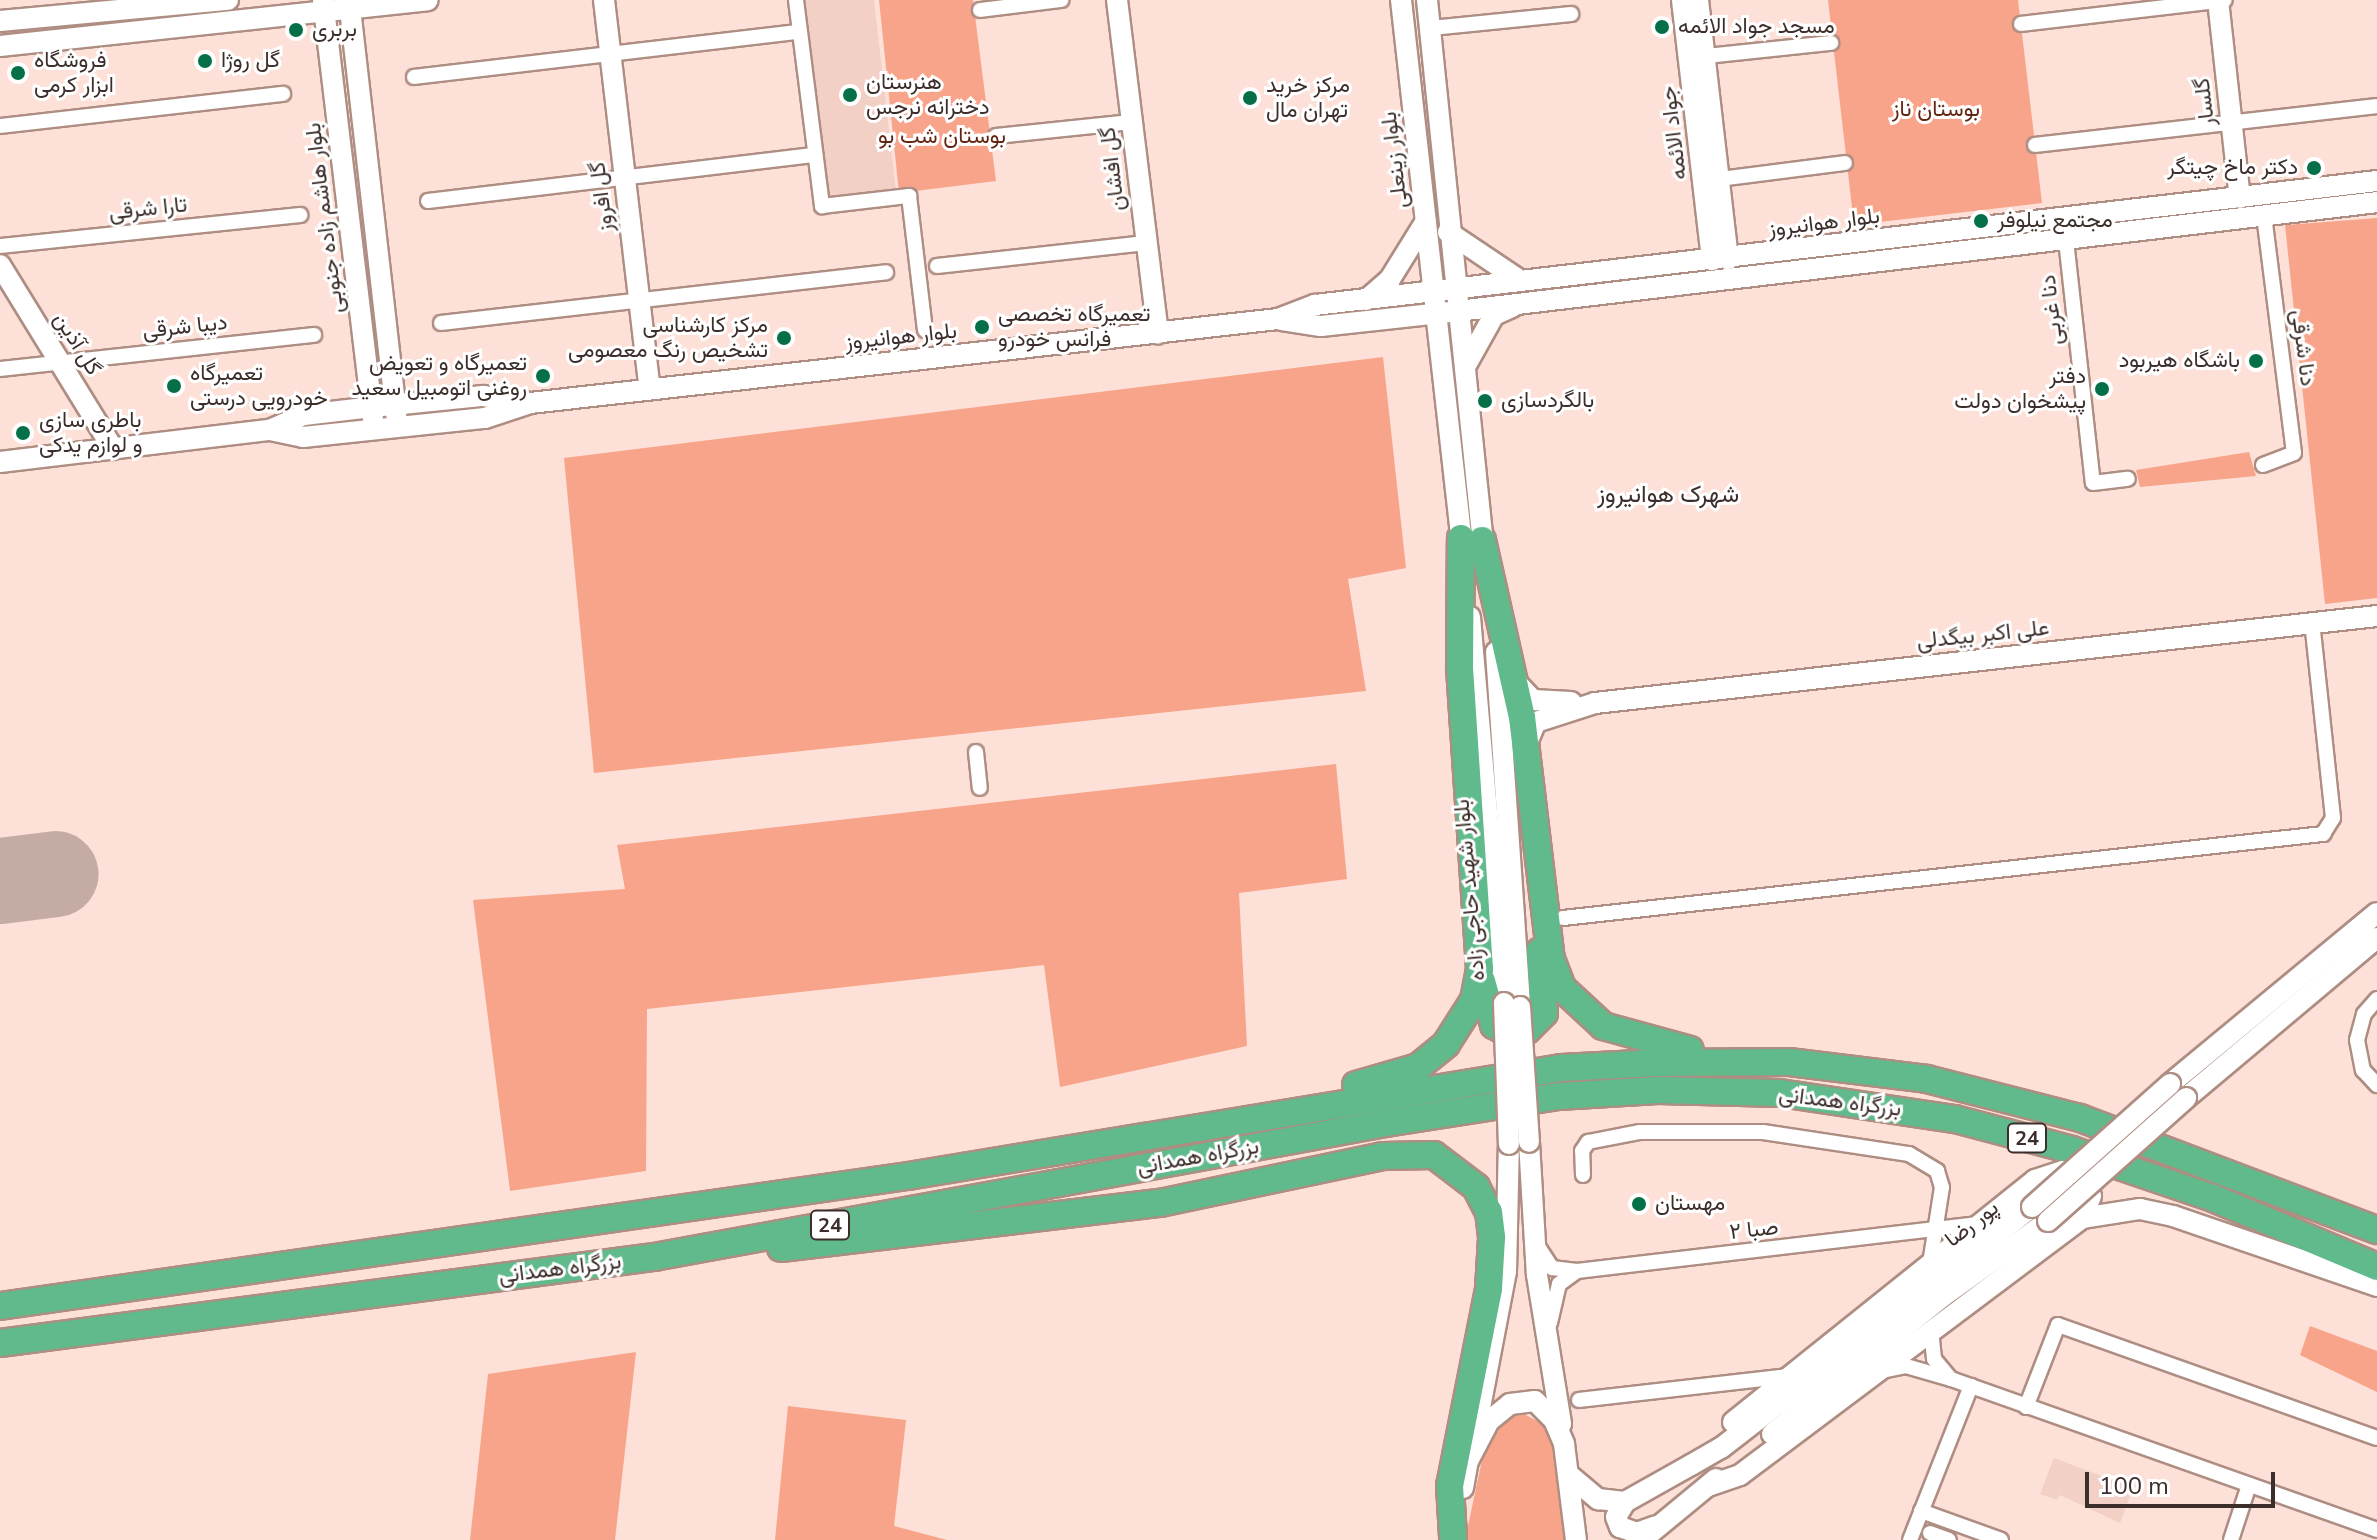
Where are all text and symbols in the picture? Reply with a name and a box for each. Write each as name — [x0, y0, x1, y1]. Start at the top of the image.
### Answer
place label: مسجد جواد الائمه — [1678, 14, 1835, 40]
place label: بربری — [312, 17, 357, 43]
marker: مسجد جواد الائمه — [1653, 18, 1671, 36]
marker: بربری — [287, 21, 305, 39]
place label: فروشگاه ابزار کرمی — [34, 47, 114, 98]
place label: گل روژا — [221, 48, 280, 74]
marker: گل روژا — [196, 52, 214, 70]
marker: فروشگاه ابزار کرمی — [9, 64, 27, 82]
place label: هنرستان دخترانه نرجس — [866, 69, 990, 120]
place label: مرکز خرید تهران مال — [1266, 72, 1350, 124]
street label: گلسار — [2189, 76, 2221, 128]
street label: جواد الائمه — [1655, 85, 1693, 181]
marker: هنرستان دخترانه نرجس — [841, 86, 859, 104]
marker: مرکز خرید تهران مال — [1241, 89, 1259, 107]
park label: بوستان ناز — [1892, 97, 1980, 123]
street label: بلوار زینعلی — [1376, 110, 1414, 210]
street label: بلوار هاشم زاده جنوبی — [300, 121, 350, 315]
park label: بوستان شب بو — [878, 124, 1006, 150]
street label: گل افشان — [1095, 125, 1131, 213]
place label: دکتر ماخ چیتگر — [2167, 155, 2298, 181]
marker: دکتر ماخ چیتگر — [2305, 159, 2323, 177]
street label: گل افروز — [585, 160, 619, 234]
street label: تارا شرقی — [108, 192, 188, 226]
street label: بلوار هوانیروز — [1767, 203, 1881, 243]
place label: مجتمع نیلوفر — [1997, 208, 2113, 234]
marker: مجتمع نیلوفر — [1972, 212, 1990, 230]
street label: دنا غربی — [2035, 274, 2069, 346]
place label: تعمیرگاه تخصصی فرانس خودرو — [998, 301, 1150, 352]
street label: گل آذین — [47, 308, 107, 380]
street label: دنا شرقی — [2285, 308, 2321, 388]
street label: دیبا شرقی — [141, 309, 229, 345]
place label: مرکز کارشناسی تشخیص رنگ معصومی — [568, 312, 768, 364]
street label: بلوار هوانیروز — [844, 318, 958, 356]
marker: تعمیرگاه تخصصی فرانس خودرو — [973, 318, 991, 336]
marker: مرکز کارشناسی تشخیص رنگ معصومی — [775, 329, 793, 347]
place label: باشگاه هیربود — [2119, 348, 2240, 374]
place label: تعمیرگاه و تعویض روغنی اتومبیل سعید — [351, 350, 527, 402]
marker: باشگاه هیربود — [2247, 352, 2265, 370]
place label: تعمیرگاه خودرویی درستی — [190, 360, 328, 412]
place label: دفتر پیشخوان دولت — [1954, 363, 2086, 414]
marker: تعمیرگاه و تعویض روغنی اتومبیل سعید — [534, 367, 552, 385]
marker: تعمیرگاه خودرویی درستی — [165, 377, 183, 395]
marker: دفتر پیشخوان دولت — [2093, 380, 2111, 398]
place label: بالگردسازی — [1501, 388, 1594, 414]
marker: بالگردسازی — [1476, 392, 1494, 410]
place label: باطری سازی و لوازم یدکی — [39, 407, 143, 458]
marker: باطری سازی و لوازم یدکی — [14, 424, 32, 442]
district label: شهرک هوانیروز — [1597, 481, 1739, 509]
street label: علی اکبر بیگدلی — [1915, 615, 2051, 655]
street label: بلوار شهید حاجی زاده — [1449, 798, 1491, 982]
street label: بزرگراه همدانی — [1777, 1081, 1903, 1123]
road number: 24 — [2007, 1122, 2047, 1154]
street label: بزرگراه همدانی — [1135, 1133, 1261, 1181]
place label: مهستان — [1655, 1191, 1725, 1217]
marker: مهستان — [1630, 1195, 1648, 1213]
street label: پور رضا — [1940, 1195, 2004, 1253]
road number: 24 — [810, 1209, 850, 1241]
street label: صبا ۲ — [1728, 1214, 1780, 1246]
street label: بزرگراه همدانی — [497, 1248, 623, 1290]
scale bar — [2089, 1456, 2279, 1506]
text: 100 m — [2099, 1470, 2169, 1502]

